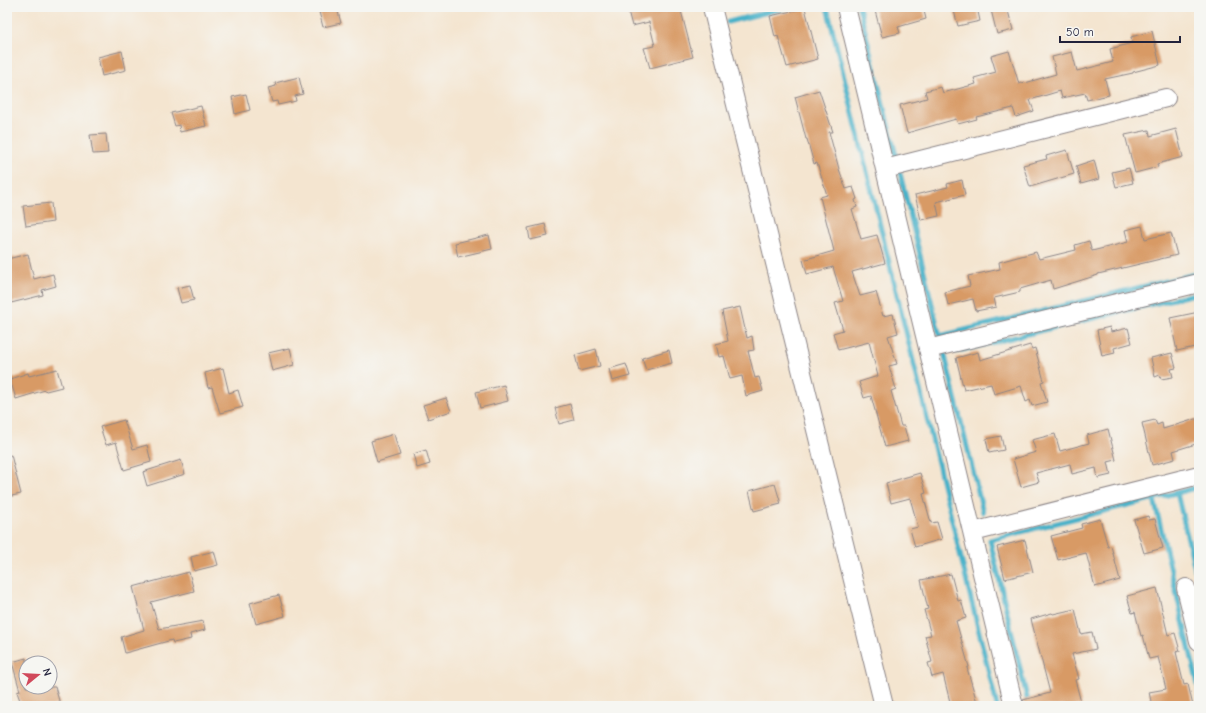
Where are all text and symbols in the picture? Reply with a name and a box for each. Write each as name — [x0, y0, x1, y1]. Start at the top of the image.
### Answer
scale bar — [1060, 18, 1180, 44]
text: 50 m — [1066, 25, 1094, 39]
north arrow — [18, 655, 58, 695]
text: N — [40, 667, 54, 677]

